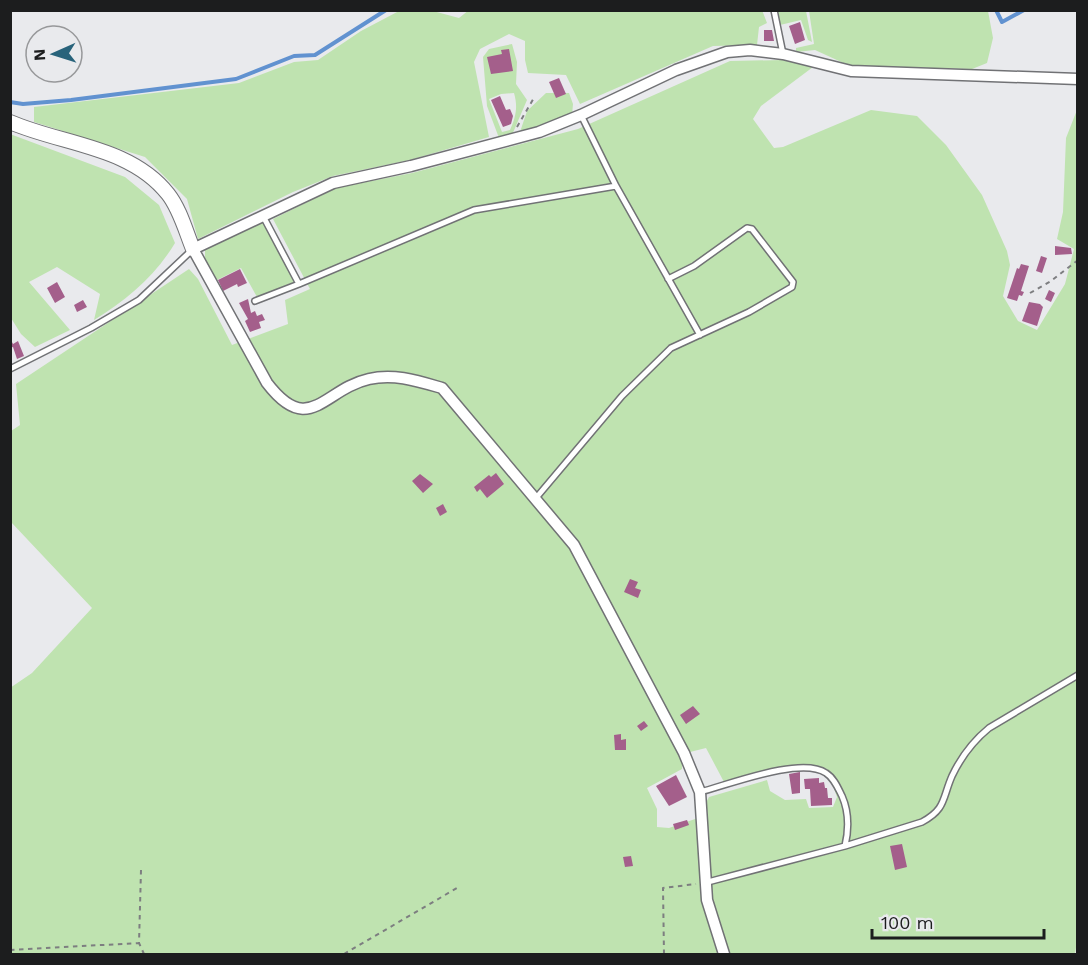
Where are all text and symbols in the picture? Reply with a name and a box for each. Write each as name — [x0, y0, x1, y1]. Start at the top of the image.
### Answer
north arrow — [24, 24, 84, 84]
text: N — [30, 48, 49, 61]
scale bar — [872, 902, 1044, 940]
text: 100 m — [881, 912, 934, 933]

